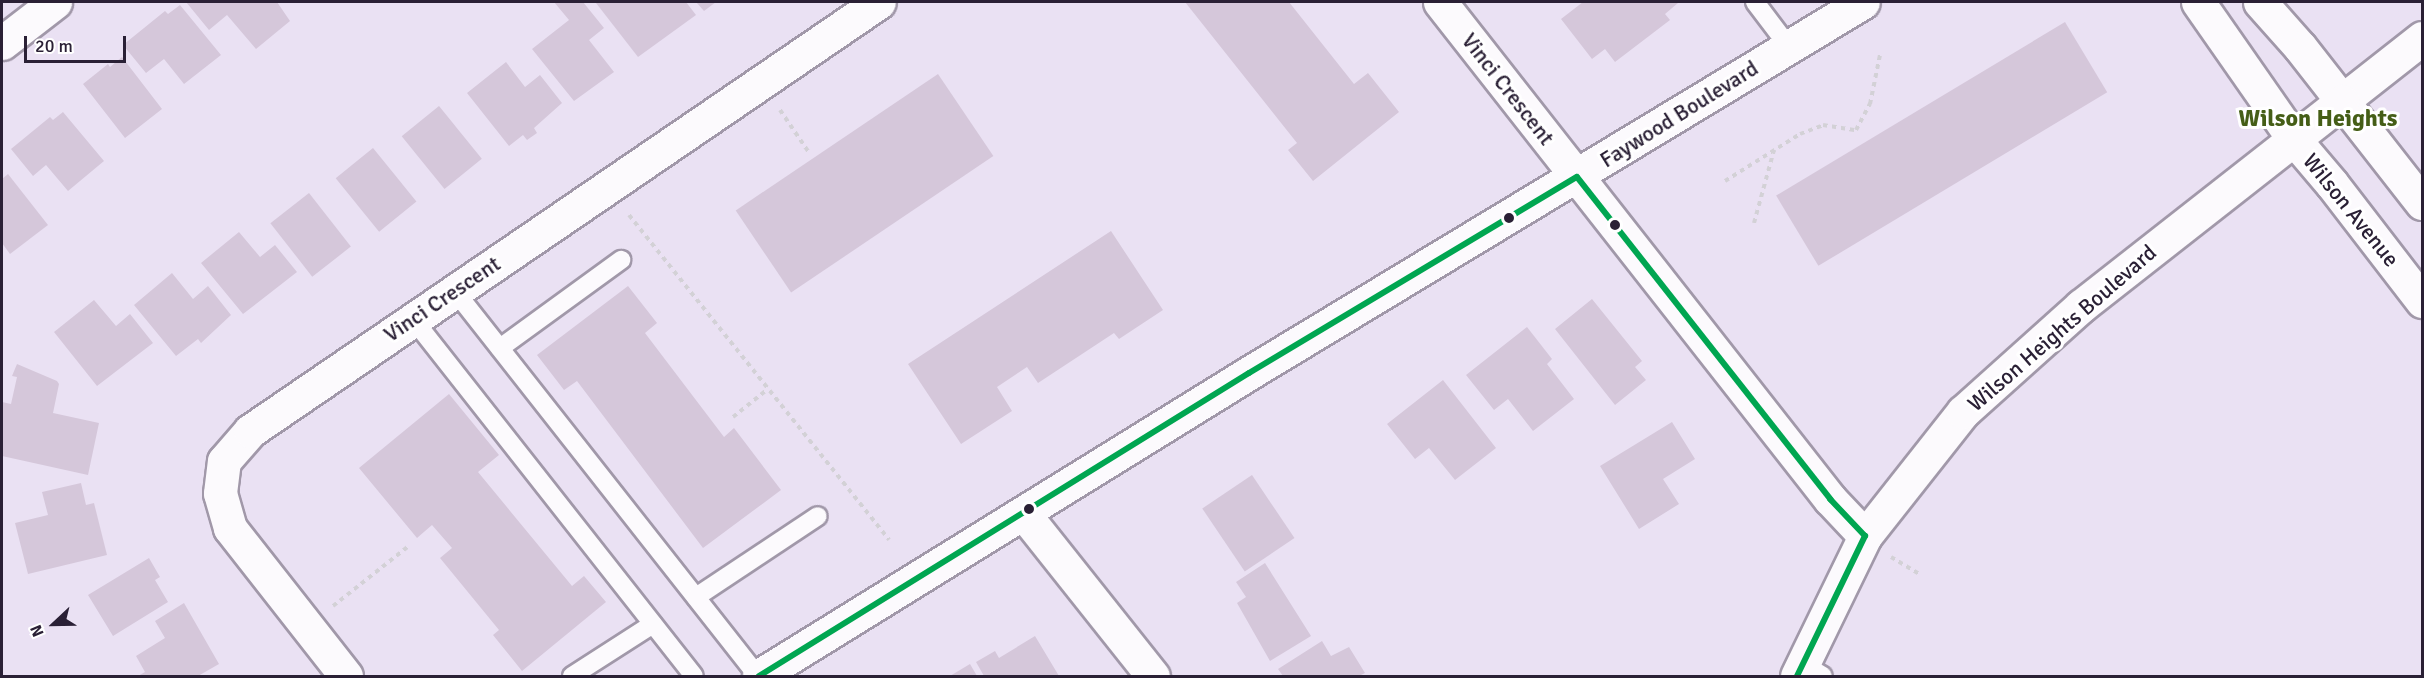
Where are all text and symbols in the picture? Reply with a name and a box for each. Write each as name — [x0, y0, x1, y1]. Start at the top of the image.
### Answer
scale bar — [27, 24, 129, 62]
street label: Vinci Crescent — [1456, 28, 1560, 150]
text: 20 m — [35, 35, 73, 57]
street label: Faywood Boulevard — [1595, 55, 1763, 173]
district label: Wilson Heights — [2239, 105, 2397, 133]
street label: Wilson Avenue — [2297, 148, 2405, 272]
unlabelled marker — [1503, 212, 1515, 224]
unlabelled marker — [1609, 219, 1621, 231]
street label: Wilson Heights Boulevard — [1962, 239, 2162, 417]
street label: Vinci Crescent — [379, 250, 505, 348]
unlabelled marker — [1023, 503, 1035, 515]
north arrow — [24, 594, 84, 654]
text: N — [26, 622, 49, 640]

